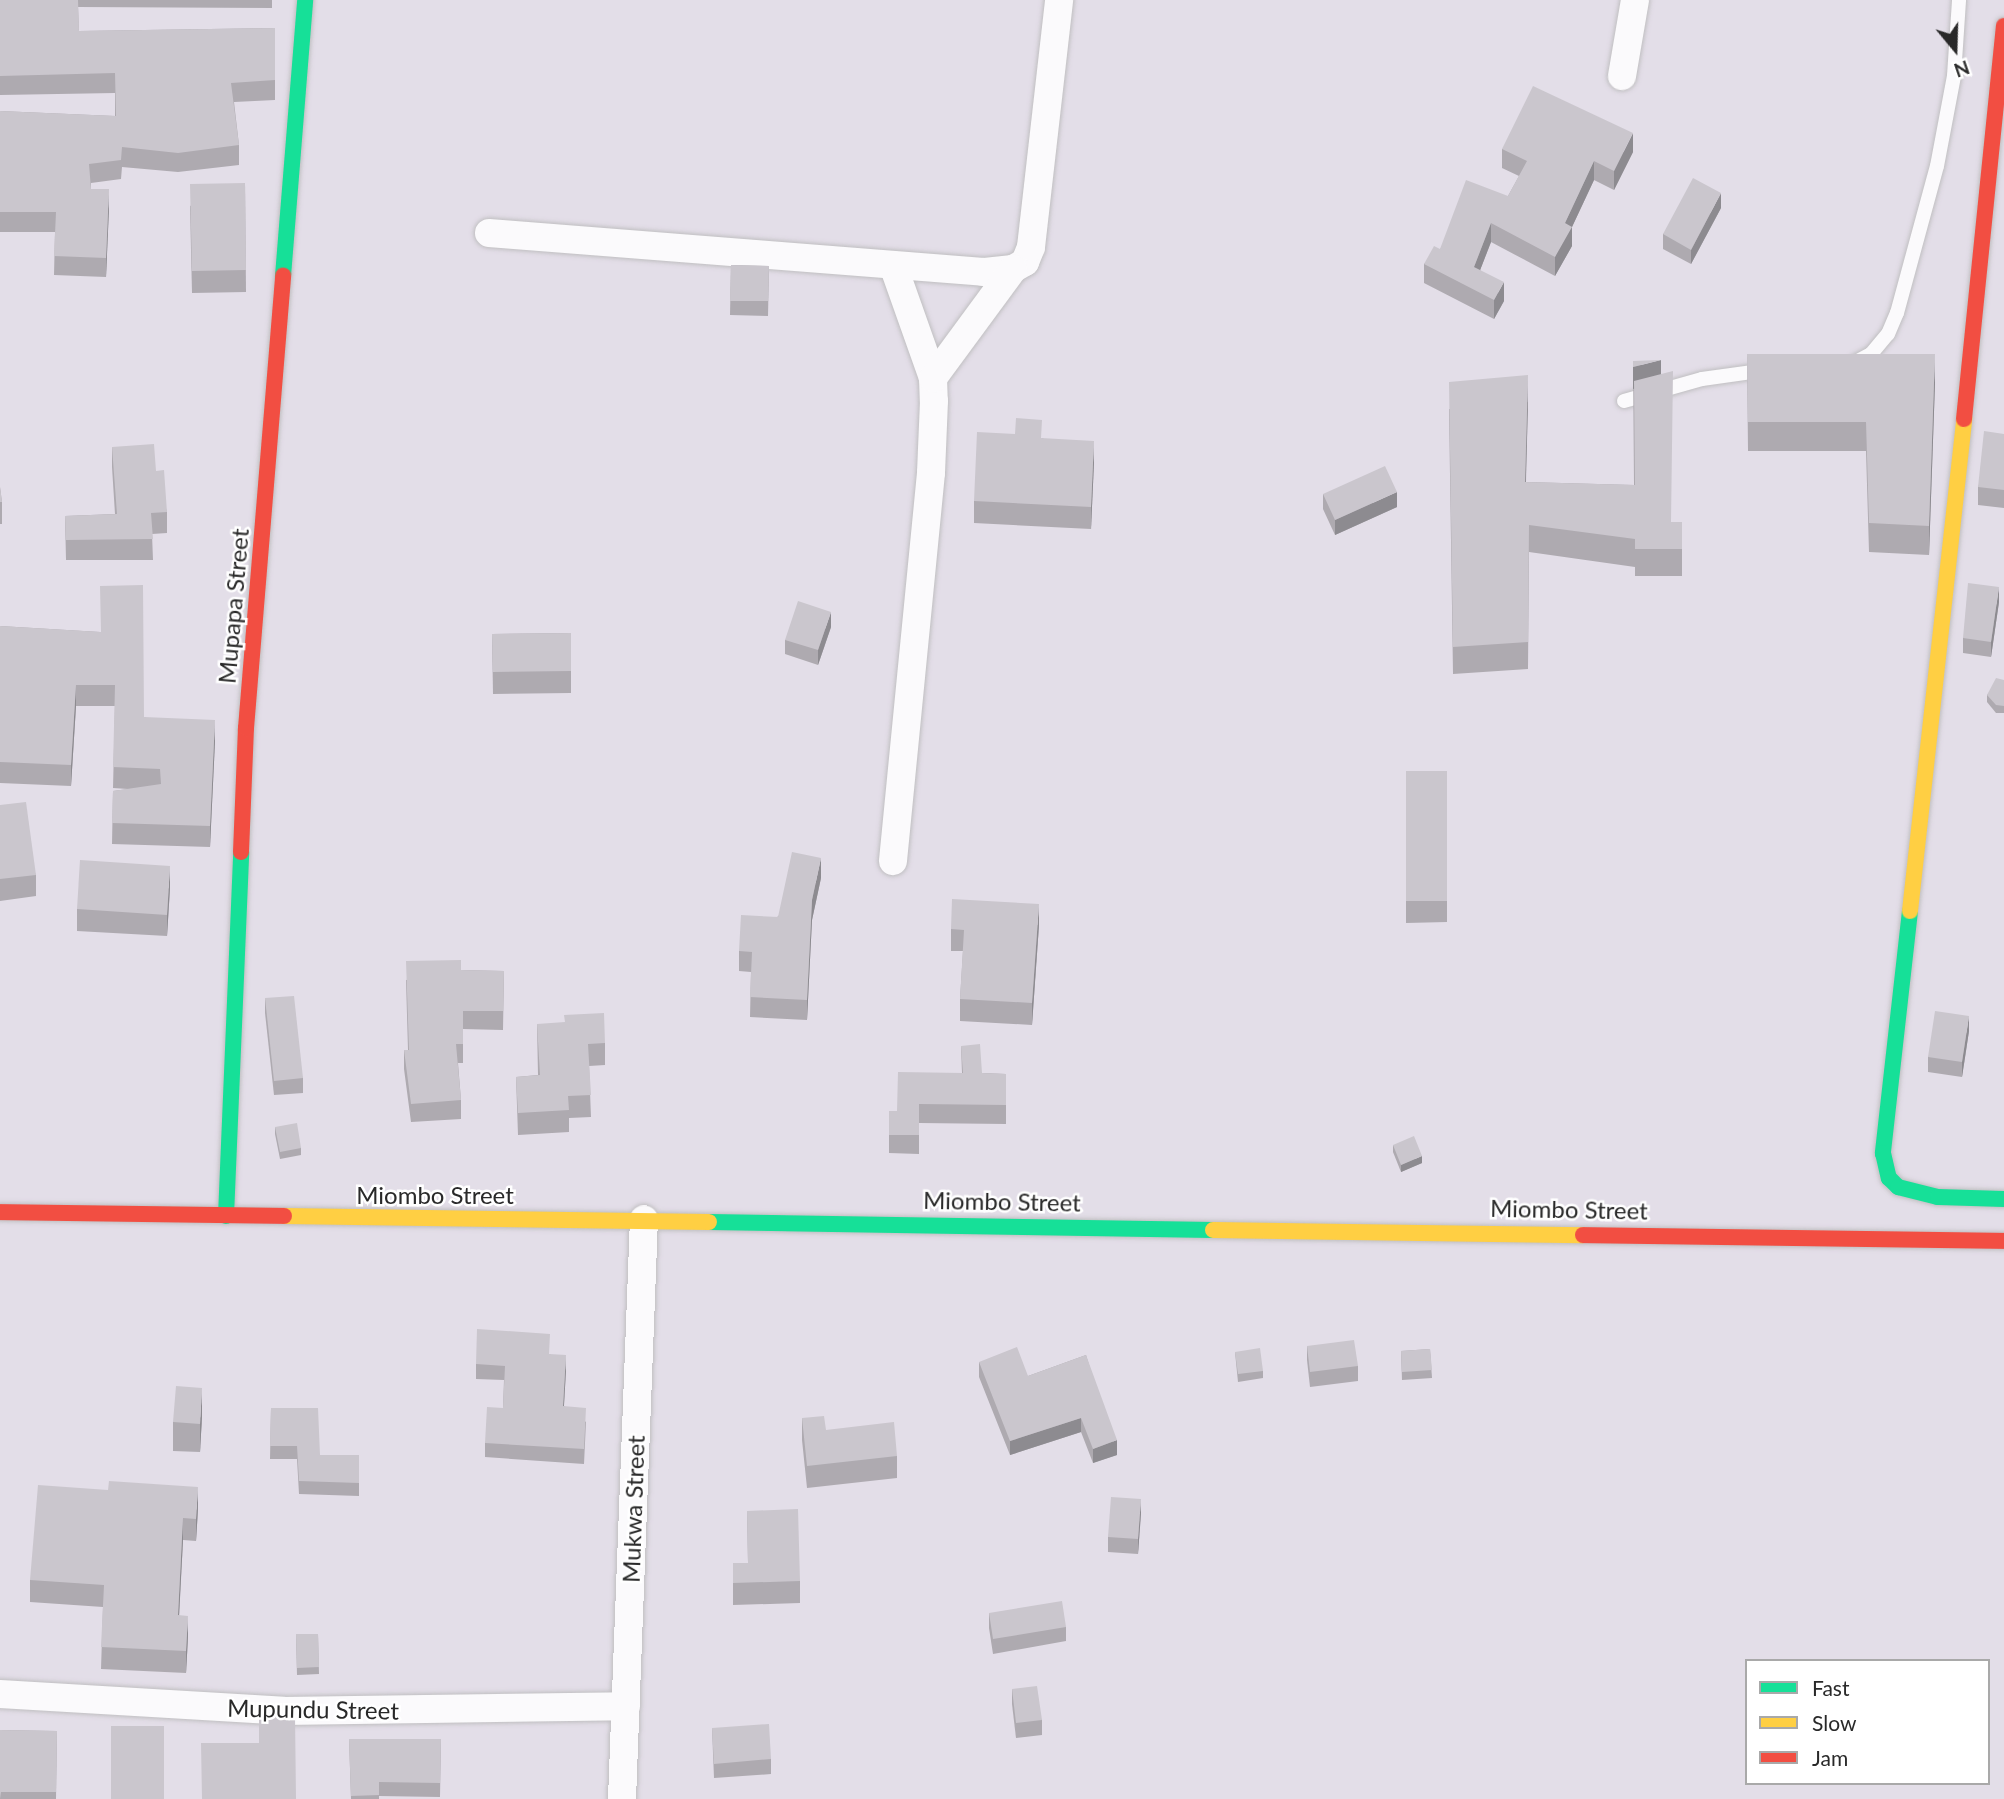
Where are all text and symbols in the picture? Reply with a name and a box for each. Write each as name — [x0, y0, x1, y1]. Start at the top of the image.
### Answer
north arrow — [1920, 14, 1990, 84]
text: N — [1951, 56, 1973, 83]
street label: Mupapa Street — [212, 527, 254, 685]
street label: Miombo Street — [356, 1181, 514, 1209]
street label: Miombo Street — [923, 1185, 1081, 1217]
street label: Miombo Street — [1490, 1193, 1648, 1225]
street label: Mukwa Street — [616, 1435, 650, 1583]
legend — [1745, 1659, 1990, 1785]
text: Fast — [1812, 1675, 1849, 1700]
street label: Mupundu Street — [227, 1693, 399, 1725]
text: Slow — [1812, 1710, 1856, 1735]
text: Jam — [1812, 1745, 1848, 1770]

